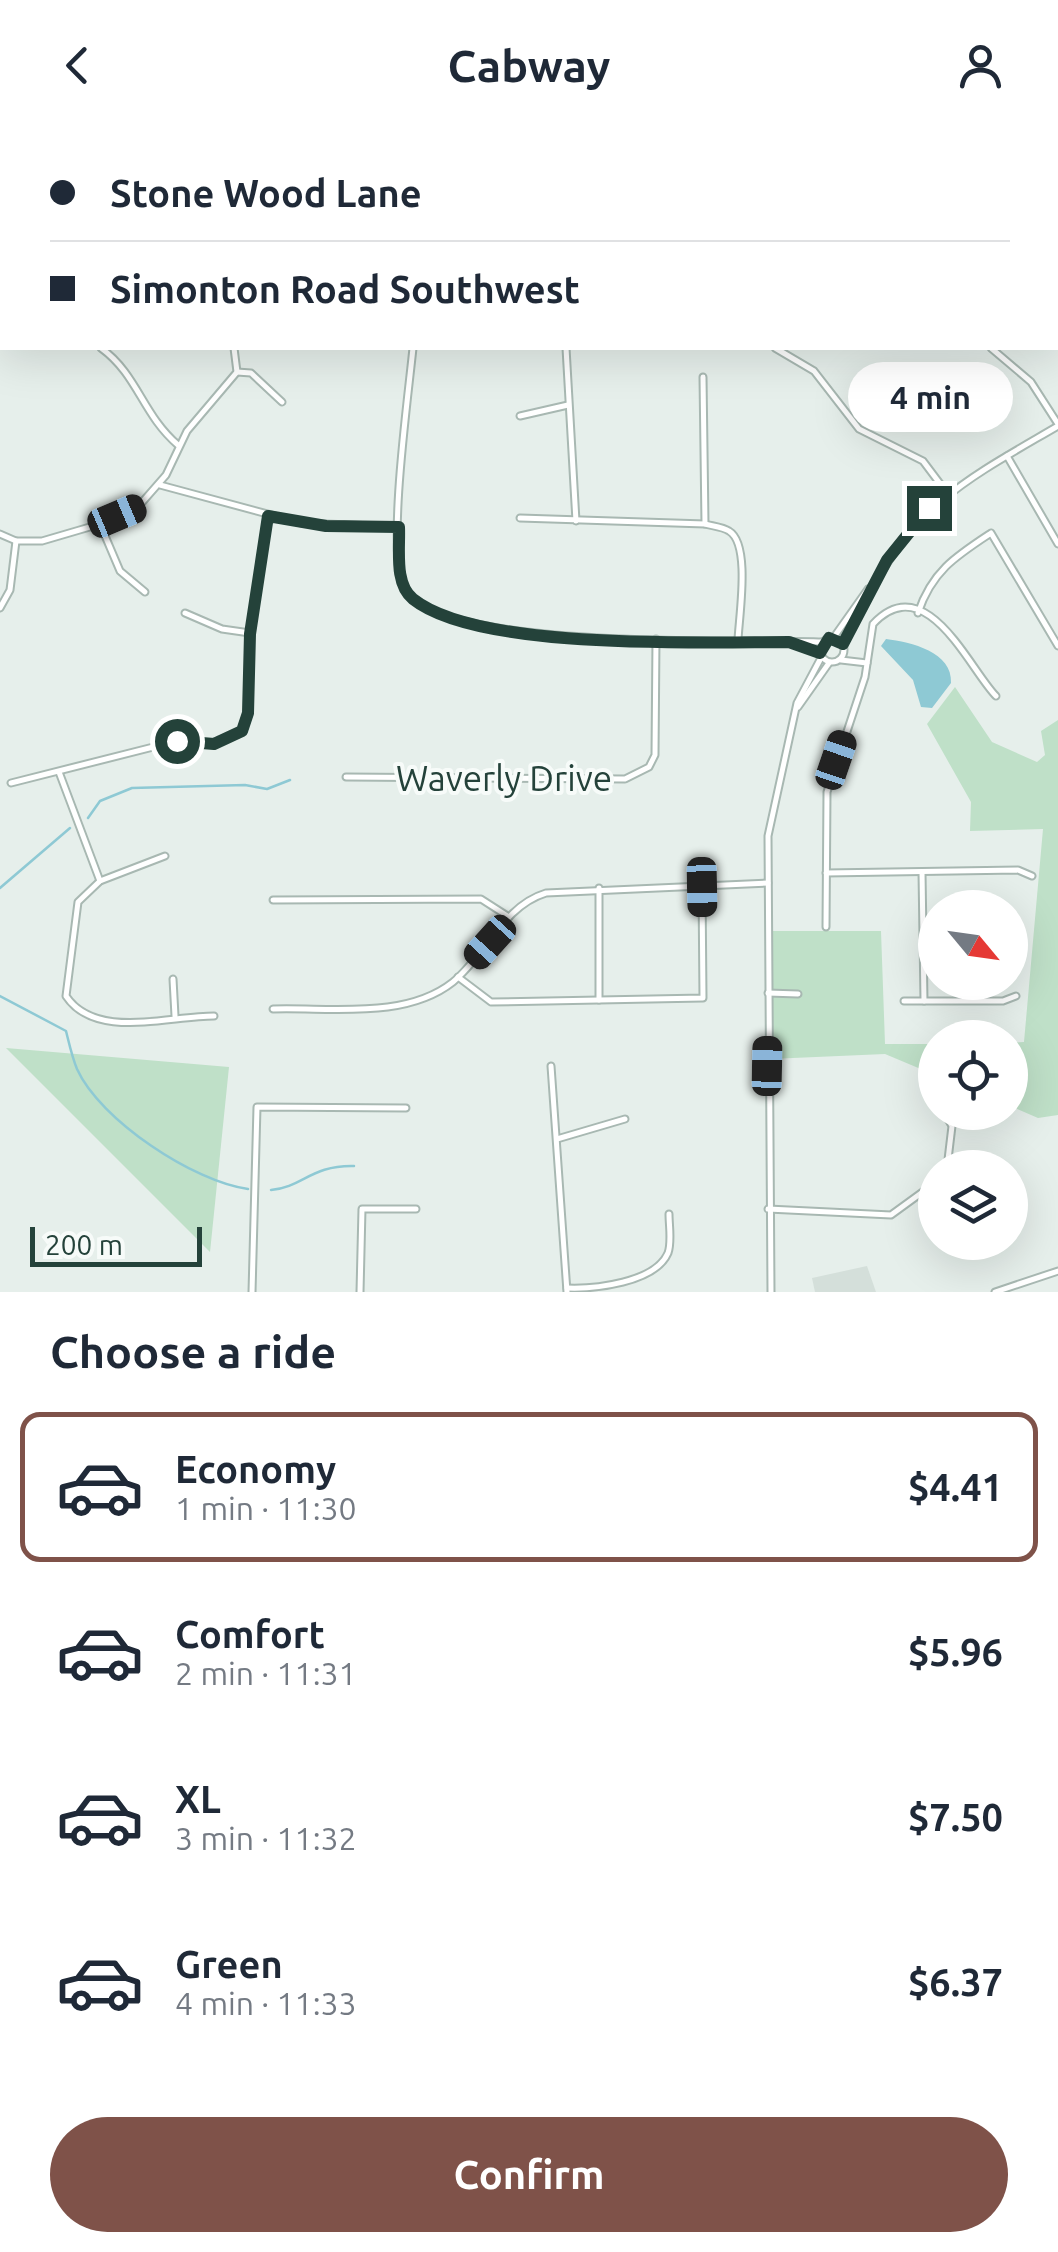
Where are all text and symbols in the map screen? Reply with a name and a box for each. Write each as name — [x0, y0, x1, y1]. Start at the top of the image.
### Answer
icon: back — [50, 38, 105, 93]
icon: person — [953, 38, 1008, 93]
text: Cabway — [448, 40, 610, 91]
text: Stone Wood Lane — [110, 172, 422, 214]
text: Simonton Road Southwest — [110, 268, 580, 310]
callout: 4 min — [846, 363, 1012, 433]
text: 4 min — [890, 379, 971, 415]
route end — [907, 486, 952, 531]
car — [84, 490, 150, 542]
route start — [155, 719, 200, 764]
car — [812, 727, 860, 793]
street label: Waverly Drive — [396, 758, 612, 798]
car — [686, 857, 718, 917]
north arrow — [918, 890, 1028, 1000]
map controls — [918, 890, 1028, 1260]
car — [459, 910, 521, 974]
button: locate — [918, 1020, 1028, 1130]
car — [751, 1036, 783, 1096]
button: layers — [918, 1150, 1028, 1260]
scale bar — [30, 1222, 202, 1266]
text: 200 m — [45, 1229, 123, 1260]
text: Choose a ride — [50, 1326, 336, 1377]
icon: car — [55, 1442, 145, 1532]
text: Economy — [175, 1448, 336, 1490]
text: $4.41 — [908, 1466, 1003, 1508]
text: 1 min · 11:30 — [175, 1490, 357, 1526]
icon: car — [55, 1607, 145, 1697]
text: Comfort — [175, 1613, 325, 1655]
text: $5.96 — [908, 1631, 1003, 1673]
text: 2 min · 11:31 — [175, 1655, 357, 1691]
icon: car — [55, 1772, 145, 1862]
text: XL — [175, 1778, 221, 1820]
text: $7.50 — [908, 1796, 1003, 1838]
text: 3 min · 11:32 — [175, 1820, 357, 1856]
icon: car — [55, 1937, 145, 2027]
text: Green — [175, 1943, 283, 1985]
text: $6.37 — [908, 1961, 1003, 2003]
text: 4 min · 11:33 — [175, 1985, 357, 2021]
button: Confirm — [50, 2117, 1008, 2232]

